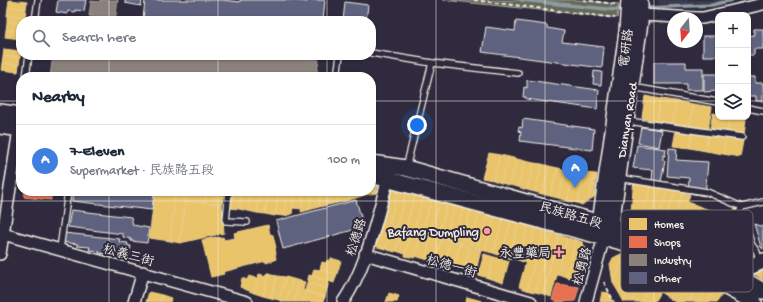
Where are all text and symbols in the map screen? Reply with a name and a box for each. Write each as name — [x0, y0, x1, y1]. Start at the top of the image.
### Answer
north arrow — [667, 12, 703, 48]
map controls — [715, 12, 751, 120]
button: + — [715, 12, 751, 48]
search box — [16, 16, 376, 60]
icon: search — [30, 27, 52, 49]
street label: 電研路 — [617, 28, 637, 69]
text: Search here — [62, 29, 136, 47]
button: − — [715, 48, 751, 84]
street label: Dianyan Road — [615, 80, 642, 160]
button: layers — [715, 84, 751, 120]
text: Nearby — [32, 88, 85, 108]
your location — [407, 115, 427, 135]
text: 7-Eleven — [70, 143, 124, 161]
text: A — [41, 153, 49, 168]
text: 100 m — [328, 153, 360, 168]
pin: A — [562, 155, 588, 188]
text: Supermarket · 民族路五段 — [70, 164, 214, 179]
street label: 民族路五段 — [537, 199, 604, 233]
legend — [621, 210, 753, 292]
street label: 松德路 — [342, 216, 371, 259]
text: Homes — [654, 220, 684, 232]
place label: Bafang Dumpling — [387, 226, 479, 241]
marker: Bafang Dumpling — [482, 226, 492, 236]
text: Shops — [654, 238, 681, 250]
street label: 松義三街 — [101, 241, 156, 270]
place label: 永豐藥局 — [499, 245, 551, 262]
street label: 松勇路 — [570, 246, 596, 287]
marker: 永豐藥局 — [554, 247, 564, 257]
street label: 松德一街 — [424, 251, 479, 282]
text: Industry — [654, 256, 692, 268]
text: Other — [654, 274, 682, 286]

